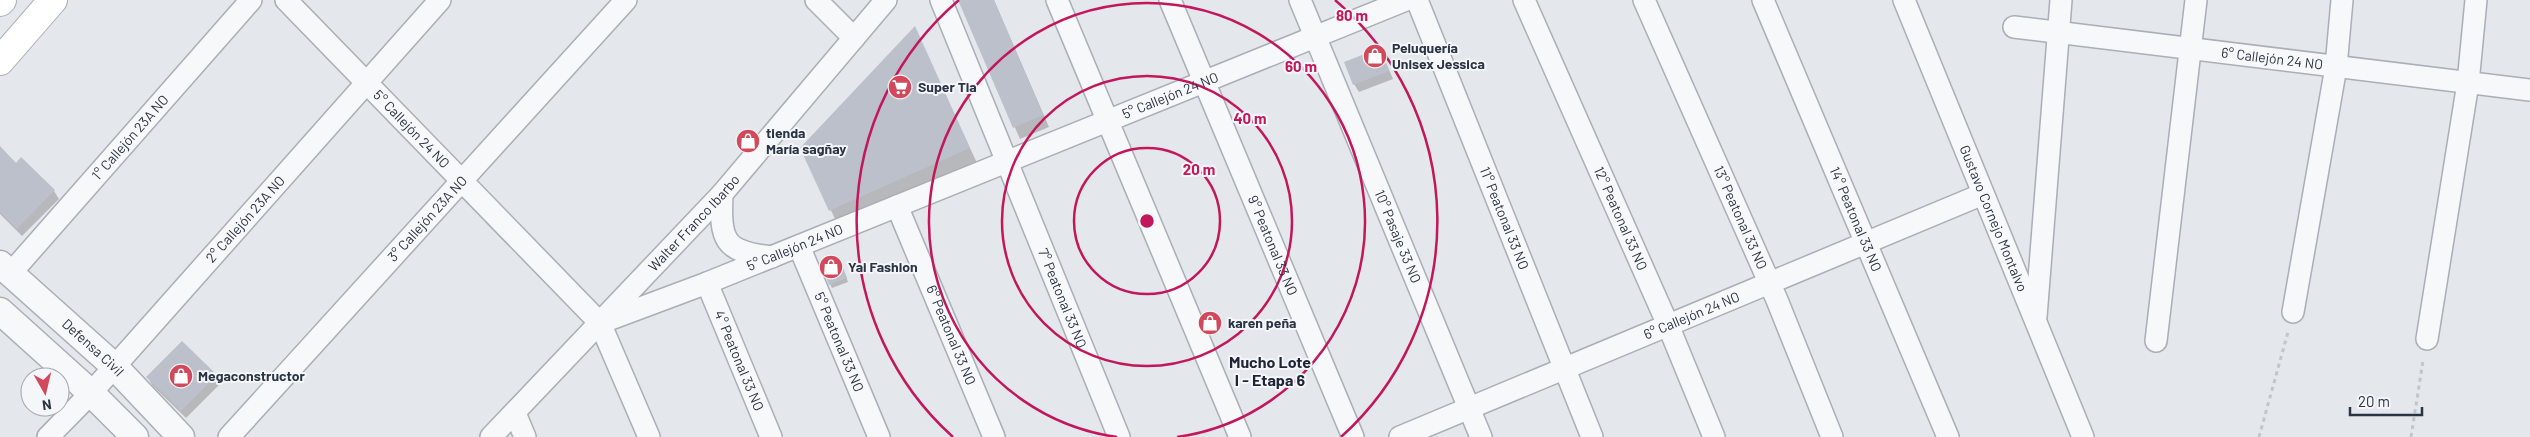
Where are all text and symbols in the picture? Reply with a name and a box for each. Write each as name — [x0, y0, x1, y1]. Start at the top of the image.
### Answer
text: 80 m — [1336, 6, 1368, 24]
place label: Peluquería Unisex Jessica — [1392, 39, 1485, 72]
shop icon: Peluquería Unisex Jessica — [1362, 43, 1388, 69]
street label: 6° Callejón 24 NO — [2220, 43, 2324, 73]
text: 60 m — [1285, 57, 1317, 75]
street label: 5° Callejón 24 NO — [1119, 68, 1221, 122]
supermarket icon: Super Tia — [887, 74, 913, 100]
place label: Super Tia — [918, 78, 977, 95]
street label: 5° Callejón 24 NO — [370, 86, 454, 171]
street label: 1° Callejón 23A NO — [88, 91, 172, 183]
text: 40 m — [1233, 109, 1267, 127]
place label: tienda María sagñay — [766, 124, 846, 157]
shop icon: tienda María sagñay — [735, 128, 761, 154]
street label: Gustavo Cornejo Montalvo — [1956, 142, 2031, 294]
text: 20 m — [1183, 160, 1215, 178]
street label: 13° Peatonal 33 NO — [1711, 163, 1771, 272]
street label: 11° Peatonal 33 NO — [1477, 164, 1533, 272]
street label: 12° Peatonal 33 NO — [1591, 164, 1652, 273]
street label: 14° Peatonal 33 NO — [1827, 164, 1886, 274]
street label: Walter Franco Ibarbo — [644, 171, 743, 274]
street label: 2° Callejón 23A NO — [202, 172, 288, 266]
street label: 3° Callejón 23A NO — [384, 172, 470, 265]
street label: 10° Pasaje 33 NO — [1372, 187, 1425, 286]
street label: 9° Peatonal 33 NO — [1245, 193, 1302, 298]
centre of rings — [1138, 212, 1156, 230]
street label: 5° Callejón 24 NO — [744, 220, 845, 274]
street label: 7° Peatonal 33 NO — [1035, 246, 1091, 350]
shop icon: Yai Fashion — [818, 254, 844, 280]
place label: Yai Fashion — [848, 258, 918, 275]
street label: 6° Peatonal 33 NO — [923, 282, 980, 387]
street label: 6° Callejón 24 NO — [1641, 287, 1742, 343]
street label: 5° Peatonal 33 NO — [811, 289, 868, 394]
street label: 4° Peatonal 33 NO — [711, 308, 768, 413]
shop icon: karen peña — [1197, 310, 1223, 336]
place label: karen peña — [1228, 314, 1296, 331]
street label: Defensa Civil — [59, 315, 128, 379]
district label: Mucho Lote I - Etapa 6 — [1229, 352, 1311, 389]
shop icon: Megaconstructor — [168, 363, 194, 389]
north arrow — [20, 367, 70, 417]
place label: Megaconstructor — [198, 367, 306, 384]
scale bar — [2350, 384, 2422, 416]
text: 20 m — [2358, 392, 2390, 410]
text: N — [41, 396, 53, 414]

